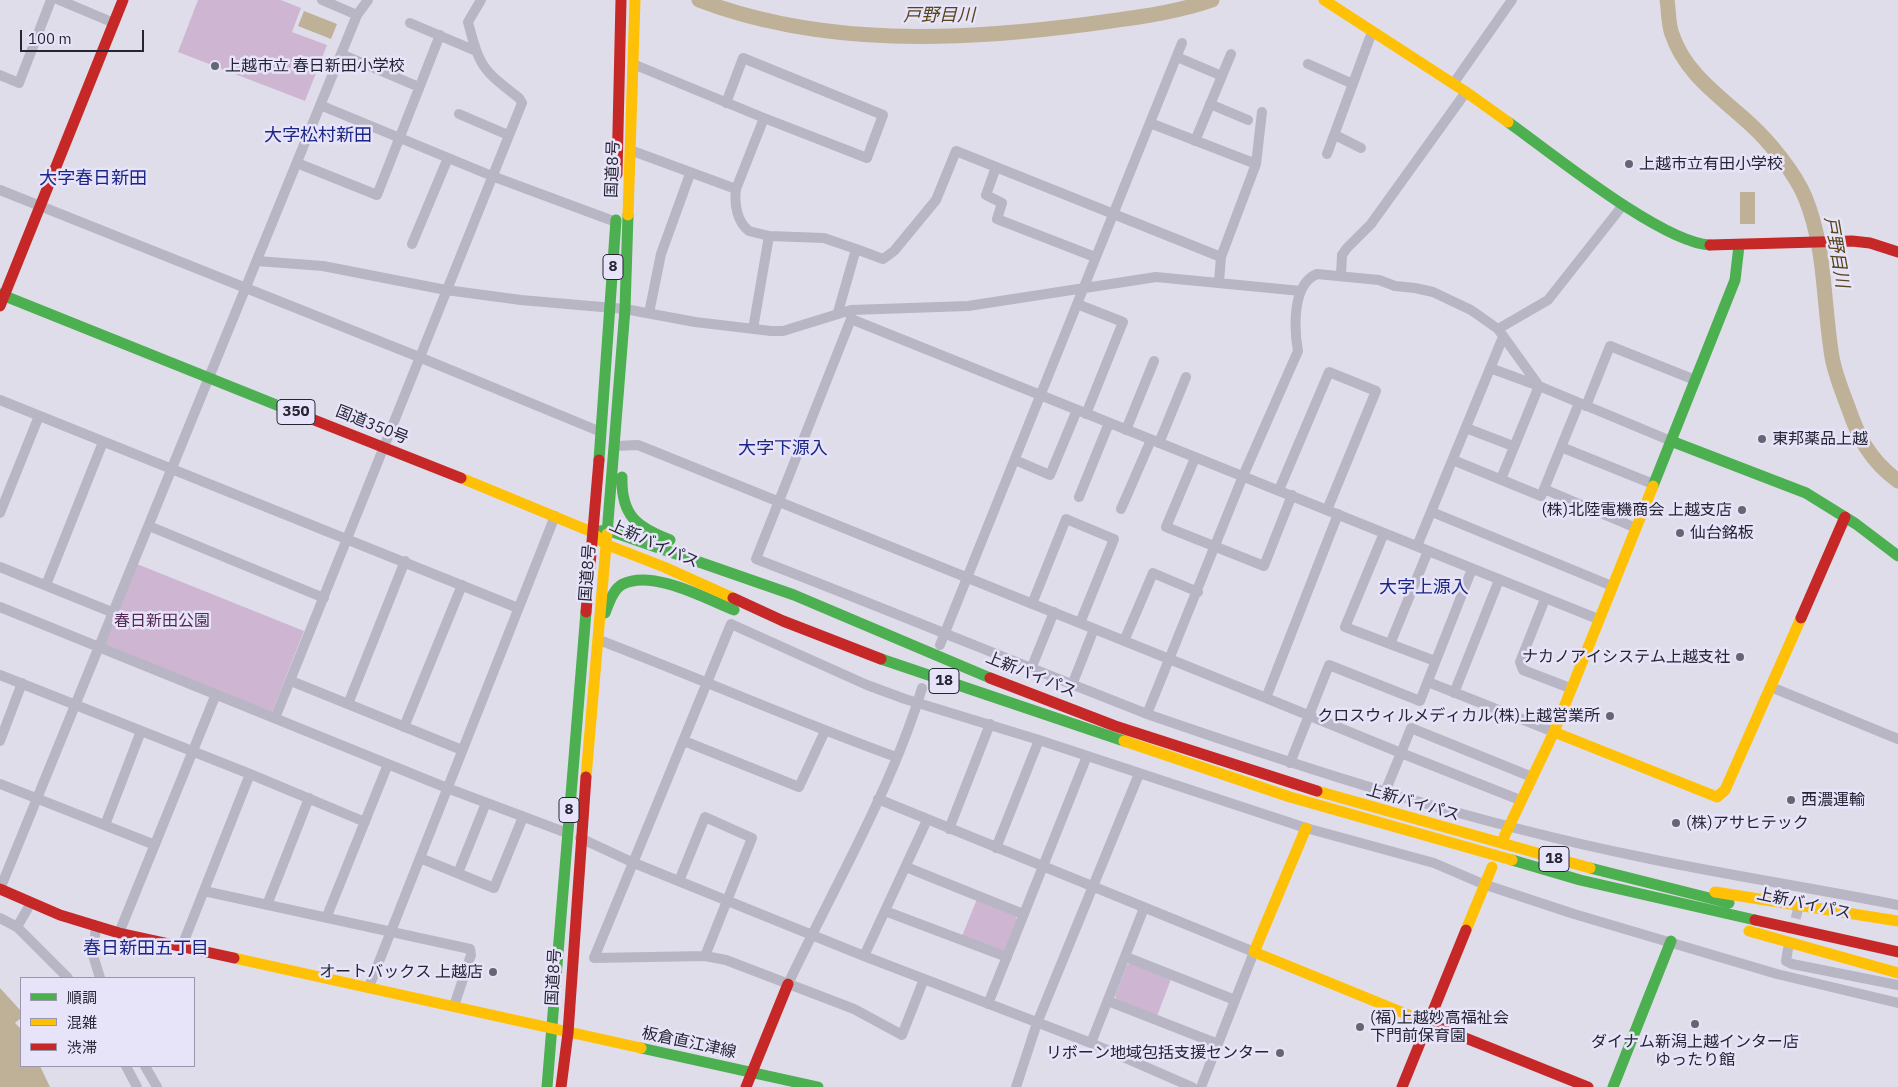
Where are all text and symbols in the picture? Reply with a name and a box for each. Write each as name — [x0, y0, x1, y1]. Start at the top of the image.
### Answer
water label: 戸野目川 — [903, 5, 975, 27]
scale bar — [22, 20, 146, 52]
text: 100 m — [28, 29, 72, 48]
place label: 上越市立 春日新田小学校 — [225, 56, 405, 76]
marker: 上越市立 春日新田小学校 — [209, 60, 221, 72]
district label: 大字松村新田 — [264, 125, 372, 147]
street label: 国道8号 — [602, 140, 624, 198]
place label: 上越市立有田小学校 — [1639, 154, 1783, 174]
marker: 上越市立有田小学校 — [1623, 158, 1635, 170]
district label: 大字春日新田 — [39, 168, 147, 190]
water label: 戸野目川 — [1819, 215, 1853, 289]
road number: 8 — [603, 254, 623, 280]
road number: 350 — [277, 400, 315, 424]
street label: 国道350号 — [333, 402, 411, 448]
place label: 東邦薬品上越 — [1772, 429, 1868, 449]
marker: 東邦薬品上越 — [1756, 433, 1768, 445]
district label: 大字下源入 — [738, 438, 828, 460]
place label: (株)北陸電機商会 上越支店 — [1542, 500, 1732, 520]
marker: (株)北陸電機商会 上越支店 — [1736, 504, 1748, 516]
street label: 上新バイパス — [606, 516, 702, 572]
place label: 仙台銘板 — [1690, 523, 1754, 543]
marker: 仙台銘板 — [1674, 527, 1686, 539]
street label: 国道8号 — [576, 544, 600, 602]
district label: 大字上源入 — [1379, 577, 1469, 599]
park label: 春日新田公園 — [114, 611, 210, 631]
place label: ナカノアイシステム上越支社 — [1522, 647, 1730, 667]
street label: 上新バイパス — [983, 648, 1079, 702]
marker: ナカノアイシステム上越支社 — [1734, 651, 1746, 663]
road number: 18 — [929, 668, 959, 694]
place label: クロスウィルメディカル(株)上越営業所 — [1317, 706, 1600, 726]
marker: クロスウィルメディカル(株)上越営業所 — [1604, 710, 1616, 722]
street label: 上新バイパス — [1364, 781, 1462, 825]
place label: 西濃運輸 — [1801, 790, 1865, 810]
marker: 西濃運輸 — [1785, 794, 1797, 806]
road number: 8 — [559, 798, 579, 822]
place label: (株)アサヒテック — [1686, 813, 1809, 833]
marker: (株)アサヒテック — [1670, 817, 1682, 829]
road number: 18 — [1539, 846, 1569, 872]
street label: 上新バイパス — [1755, 885, 1853, 923]
district label: 春日新田五丁目 — [83, 938, 209, 960]
street label: 国道8号 — [543, 948, 565, 1006]
place label: オートバックス 上越店 — [319, 962, 483, 982]
marker: オートバックス 上越店 — [487, 966, 499, 978]
legend — [20, 977, 195, 1067]
text: 順調 — [67, 988, 97, 1007]
place label: (福)上越妙高福祉会 下門前保育園 — [1370, 1008, 1509, 1046]
text: 混雑 — [67, 1013, 97, 1032]
marker: ダイナム新潟上越インター店 ゆったり館 — [1689, 1018, 1701, 1030]
marker: (福)上越妙高福祉会 下門前保育園 — [1354, 1021, 1366, 1033]
street label: 板倉直江津線 — [640, 1024, 738, 1062]
place label: ダイナム新潟上越インター店 ゆったり館 — [1591, 1032, 1799, 1070]
text: 渋滞 — [67, 1038, 97, 1057]
place label: リボーン地域包括支援センター — [1046, 1043, 1270, 1063]
marker: リボーン地域包括支援センター — [1274, 1047, 1286, 1059]

